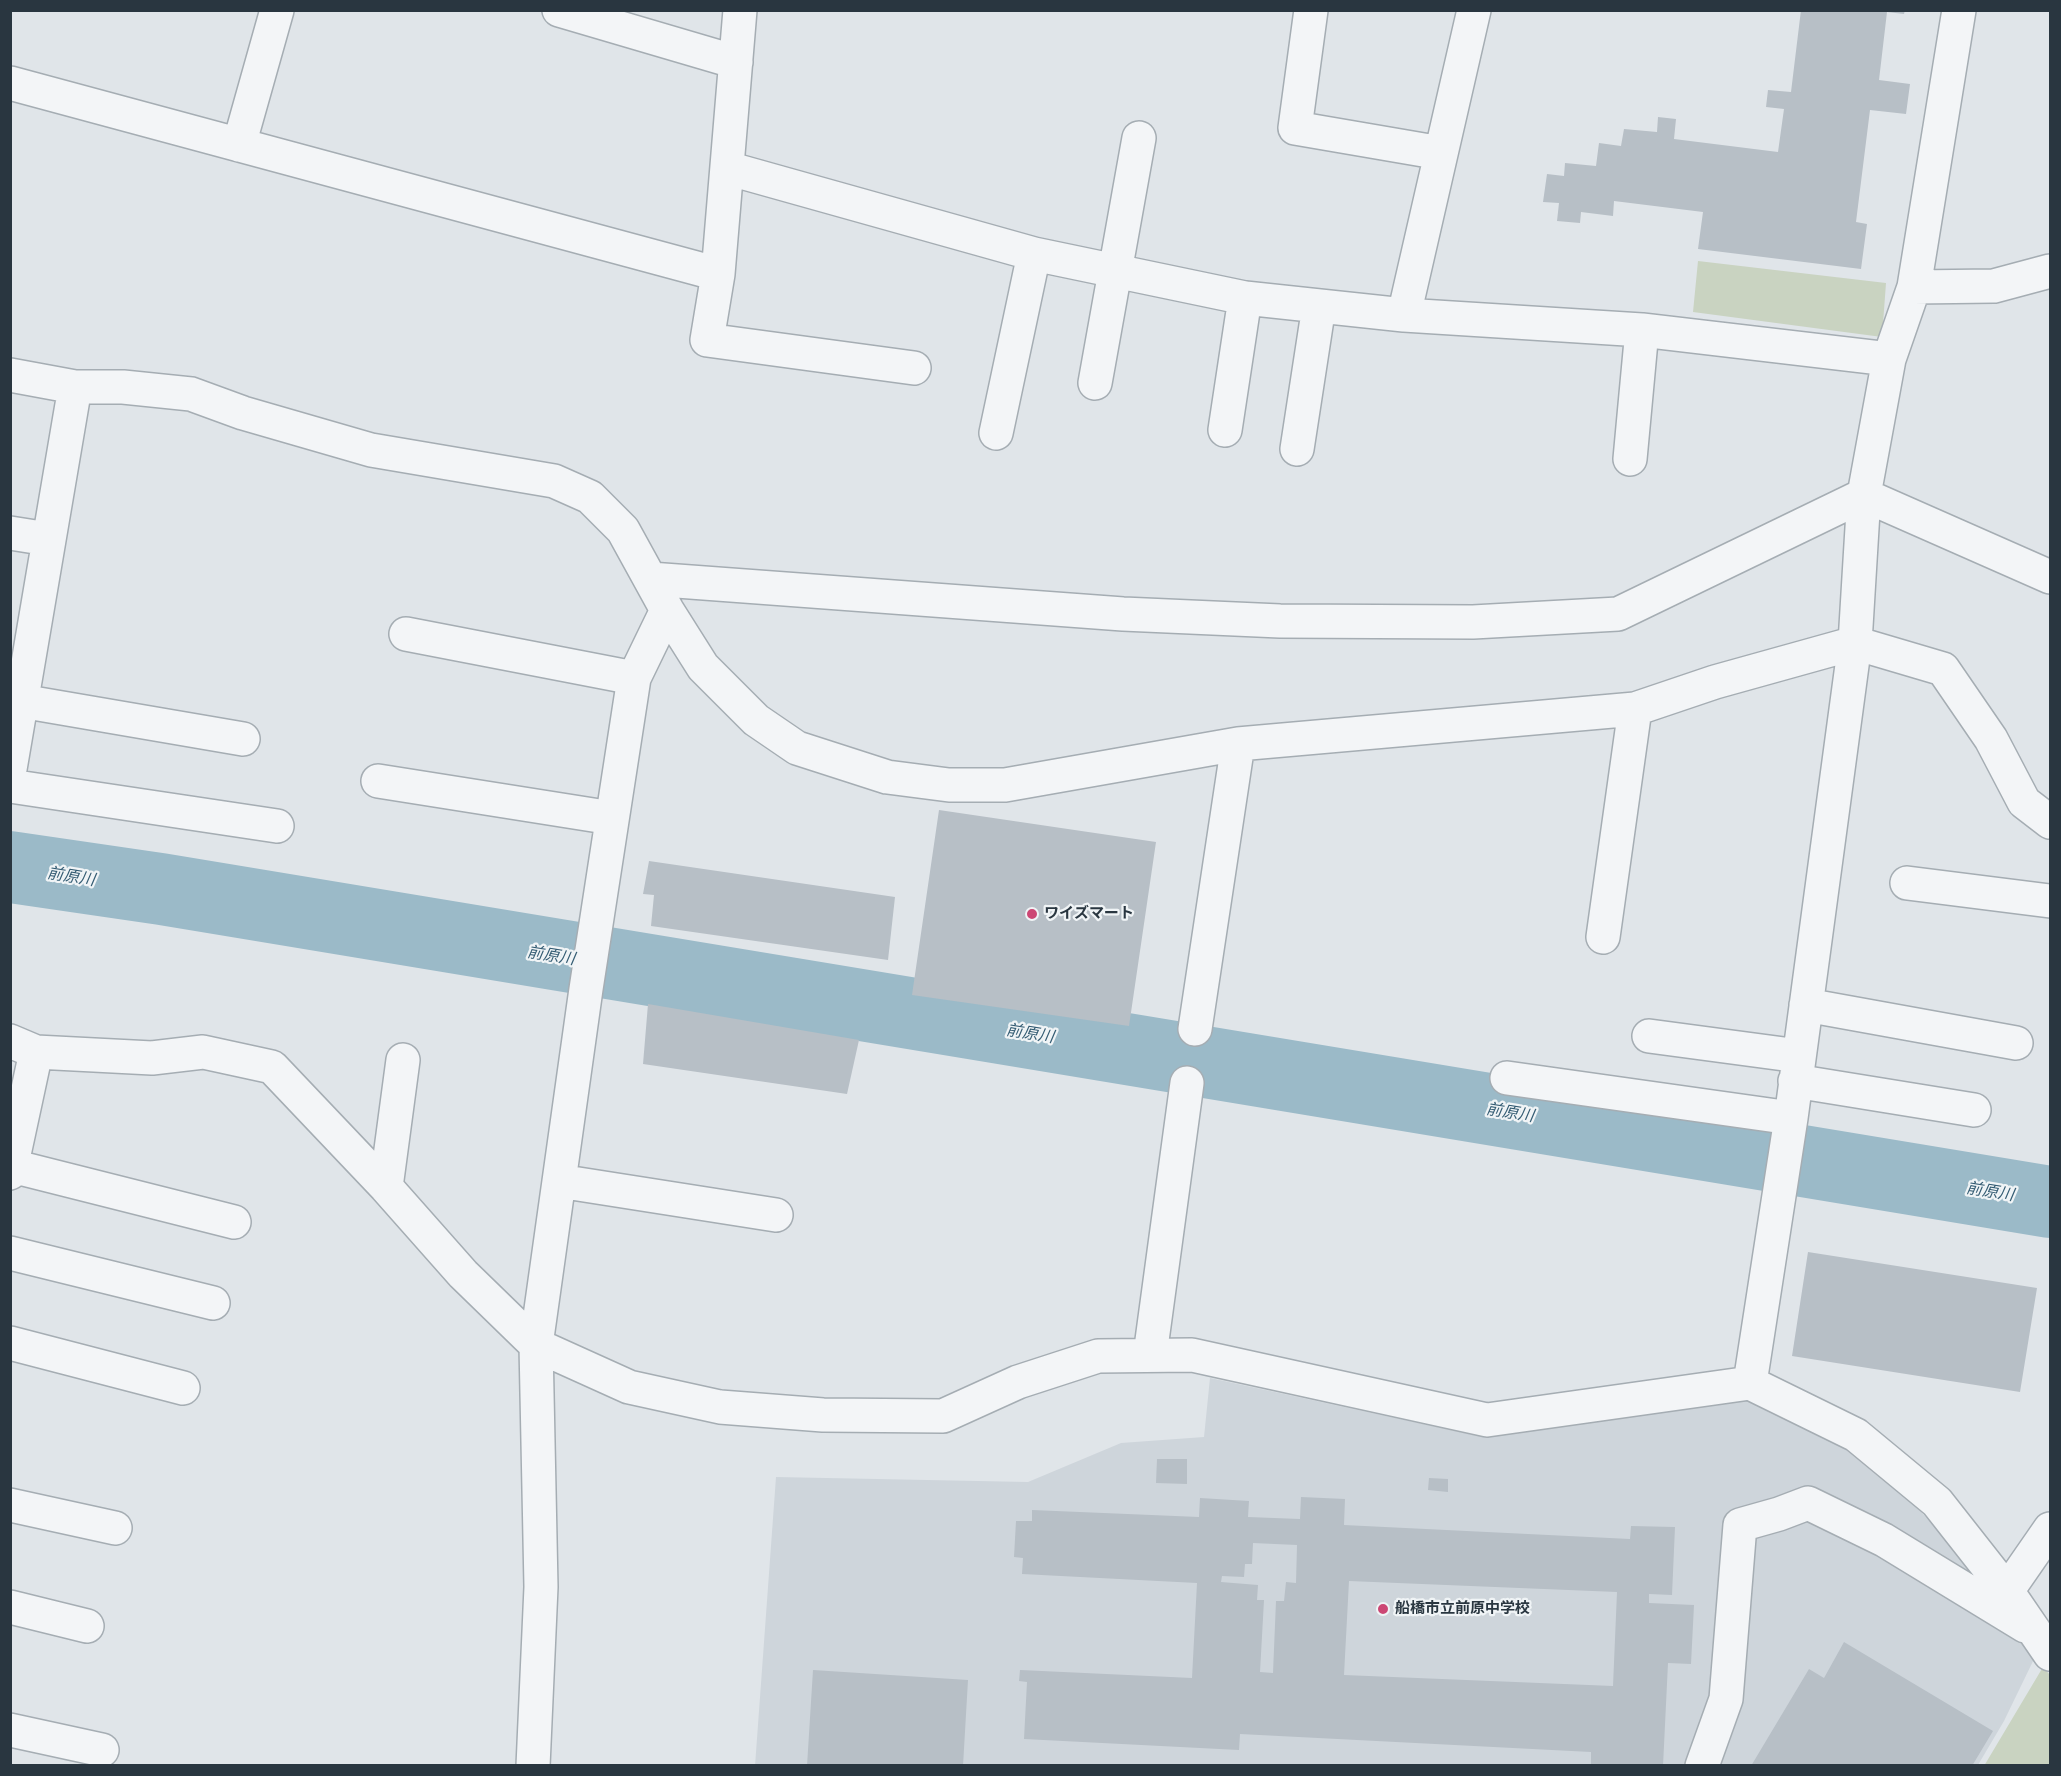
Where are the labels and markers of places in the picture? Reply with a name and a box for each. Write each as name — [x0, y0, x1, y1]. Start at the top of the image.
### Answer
place label: ワイズマート — [1044, 905, 1134, 923]
marker: ワイズマート — [1025, 907, 1039, 921]
place label: 船橋市立前原中学校 — [1395, 1600, 1530, 1618]
marker: 船橋市立前原中学校 — [1376, 1602, 1390, 1616]

